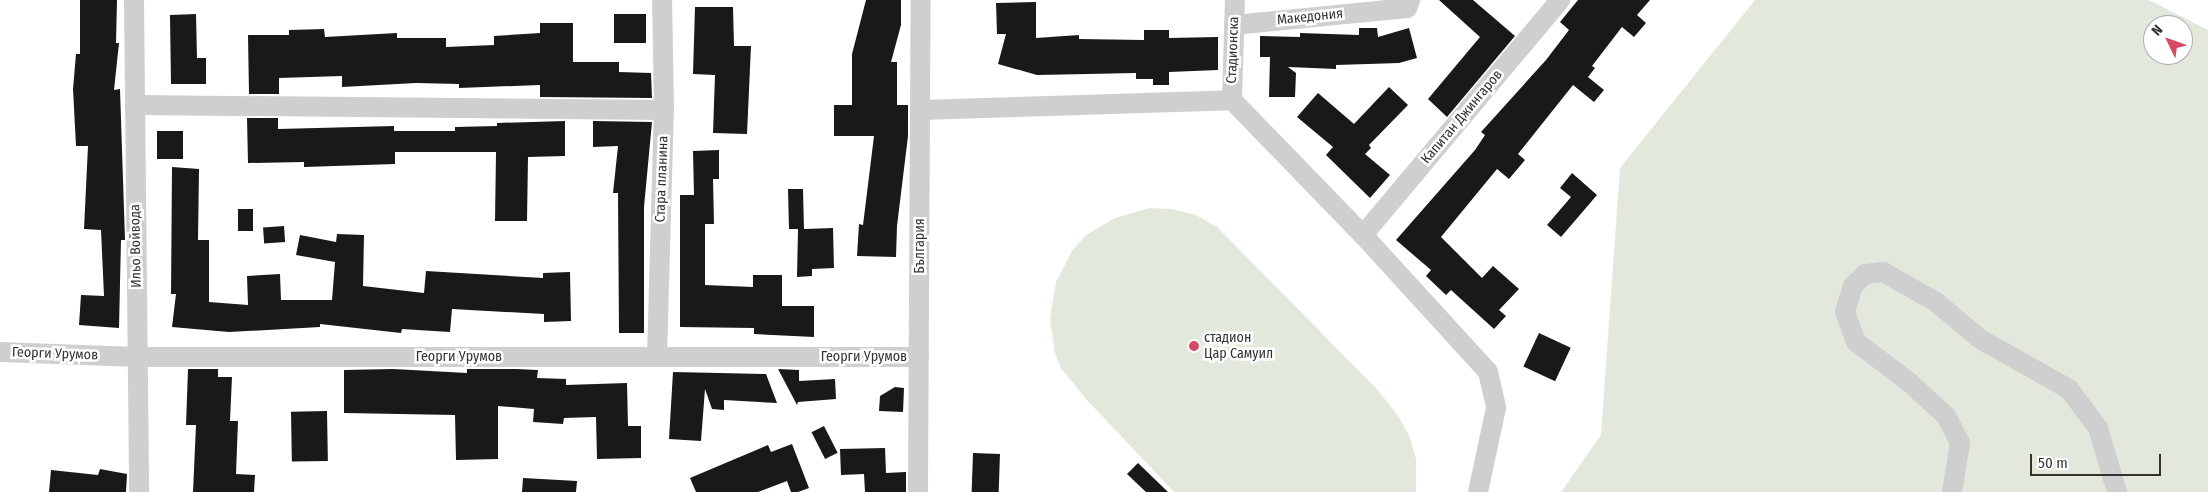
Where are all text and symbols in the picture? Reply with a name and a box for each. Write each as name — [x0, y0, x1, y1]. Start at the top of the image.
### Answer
street label: Македония — [1276, 5, 1344, 29]
north arrow — [2143, 15, 2193, 65]
street label: Стадионска — [1223, 16, 1243, 84]
text: N — [2148, 21, 2166, 39]
street label: Капитан Джингаров — [1418, 67, 1506, 167]
street label: Стара планина — [652, 135, 672, 223]
street label: Ильо Войвода — [127, 204, 145, 288]
street label: България — [912, 218, 928, 274]
place label: стадион Цар Самуил — [1204, 330, 1273, 362]
marker: стадион Цар Самуил — [1188, 340, 1200, 352]
street label: Георги Урумов — [12, 344, 98, 364]
street label: Георги Урумов — [416, 349, 502, 365]
street label: Георги Урумов — [821, 349, 907, 365]
scale bar — [2033, 444, 2164, 476]
text: 50 m — [2038, 454, 2068, 472]

